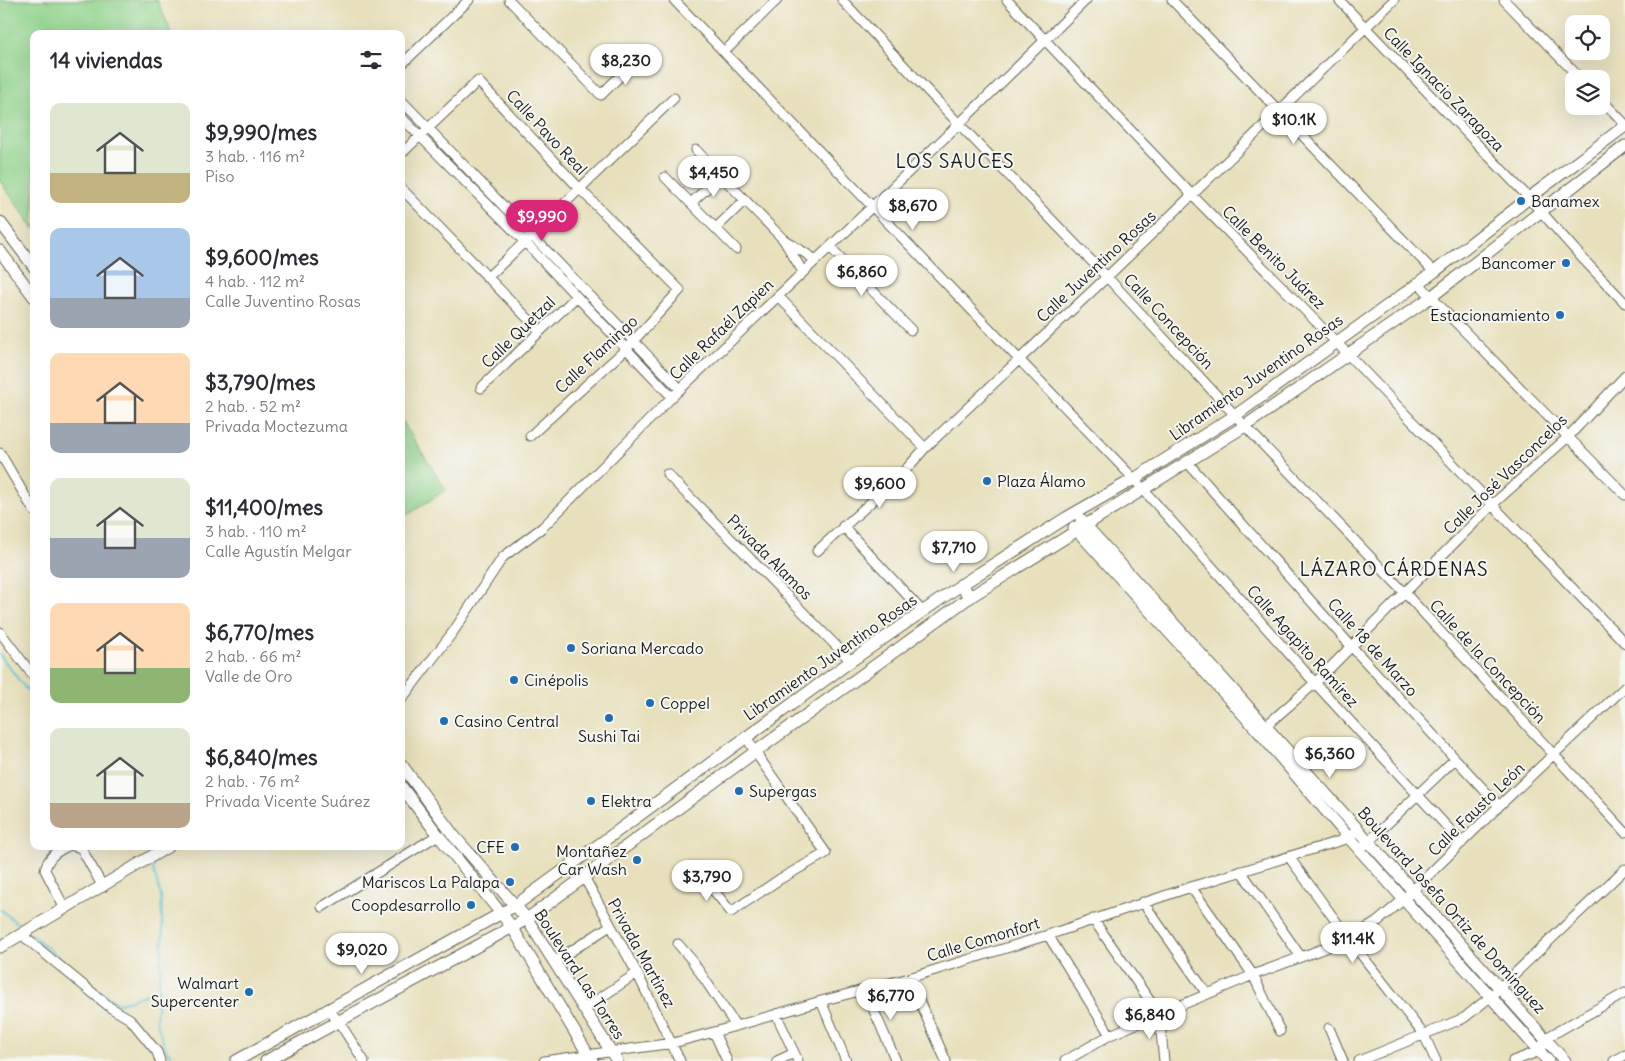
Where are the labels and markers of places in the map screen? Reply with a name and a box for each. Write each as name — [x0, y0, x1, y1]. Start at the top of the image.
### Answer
pin: $8,230 — [585, 44, 667, 86]
pin: $10.1K — [1253, 102, 1335, 145]
pin: $4,450 — [673, 156, 755, 198]
pin: $8,670 — [872, 188, 954, 231]
place label: Banamex — [1531, 191, 1600, 211]
marker: Banamex — [1515, 195, 1527, 207]
pin: $9,990 — [501, 200, 583, 242]
place label: Bancomer — [1481, 253, 1556, 273]
pin: $6,860 — [821, 254, 903, 297]
marker: Bancomer — [1560, 257, 1572, 269]
place label: Estacionamiento — [1430, 305, 1550, 325]
marker: Estacionamiento — [1554, 309, 1566, 321]
pin: $9,600 — [839, 466, 921, 509]
place label: Plaza Álamo — [997, 471, 1086, 491]
marker: Plaza Álamo — [981, 475, 993, 487]
pin: $7,710 — [913, 530, 995, 573]
place label: Soriana Mercado — [581, 638, 704, 658]
marker: Soriana Mercado — [565, 642, 577, 654]
place label: Cinépolis — [524, 670, 589, 690]
marker: Cinépolis — [508, 674, 520, 686]
place label: Coppel — [660, 693, 710, 713]
marker: Coppel — [644, 697, 656, 709]
place label: Casino Central — [454, 711, 559, 731]
marker: Sushi Tai — [603, 712, 615, 724]
marker: Casino Central — [438, 715, 450, 727]
place label: Sushi Tai — [578, 726, 640, 746]
pin: $6,360 — [1289, 736, 1371, 779]
place label: Supergas — [749, 781, 817, 801]
marker: Supergas — [733, 785, 745, 797]
place label: Elektra — [601, 791, 652, 811]
marker: Elektra — [585, 795, 597, 807]
place label: CFE — [476, 837, 505, 857]
marker: CFE — [509, 841, 521, 853]
place label: Montañez Car Wash — [556, 841, 627, 879]
marker: Montañez Car Wash — [631, 854, 643, 866]
pin: $3,790 — [666, 860, 748, 902]
place label: Mariscos La Palapa — [362, 872, 500, 892]
marker: Mariscos La Palapa — [504, 876, 516, 888]
place label: Coopdesarrollo — [351, 895, 461, 915]
marker: Coopdesarrollo — [465, 899, 477, 911]
pin: $11.4K — [1312, 922, 1394, 964]
pin: $9,020 — [321, 932, 403, 975]
place label: Walmart Supercenter — [151, 973, 240, 1011]
pin: $6,770 — [850, 978, 932, 1021]
marker: Walmart Supercenter — [243, 986, 255, 998]
pin: $6,840 — [1109, 998, 1191, 1040]

